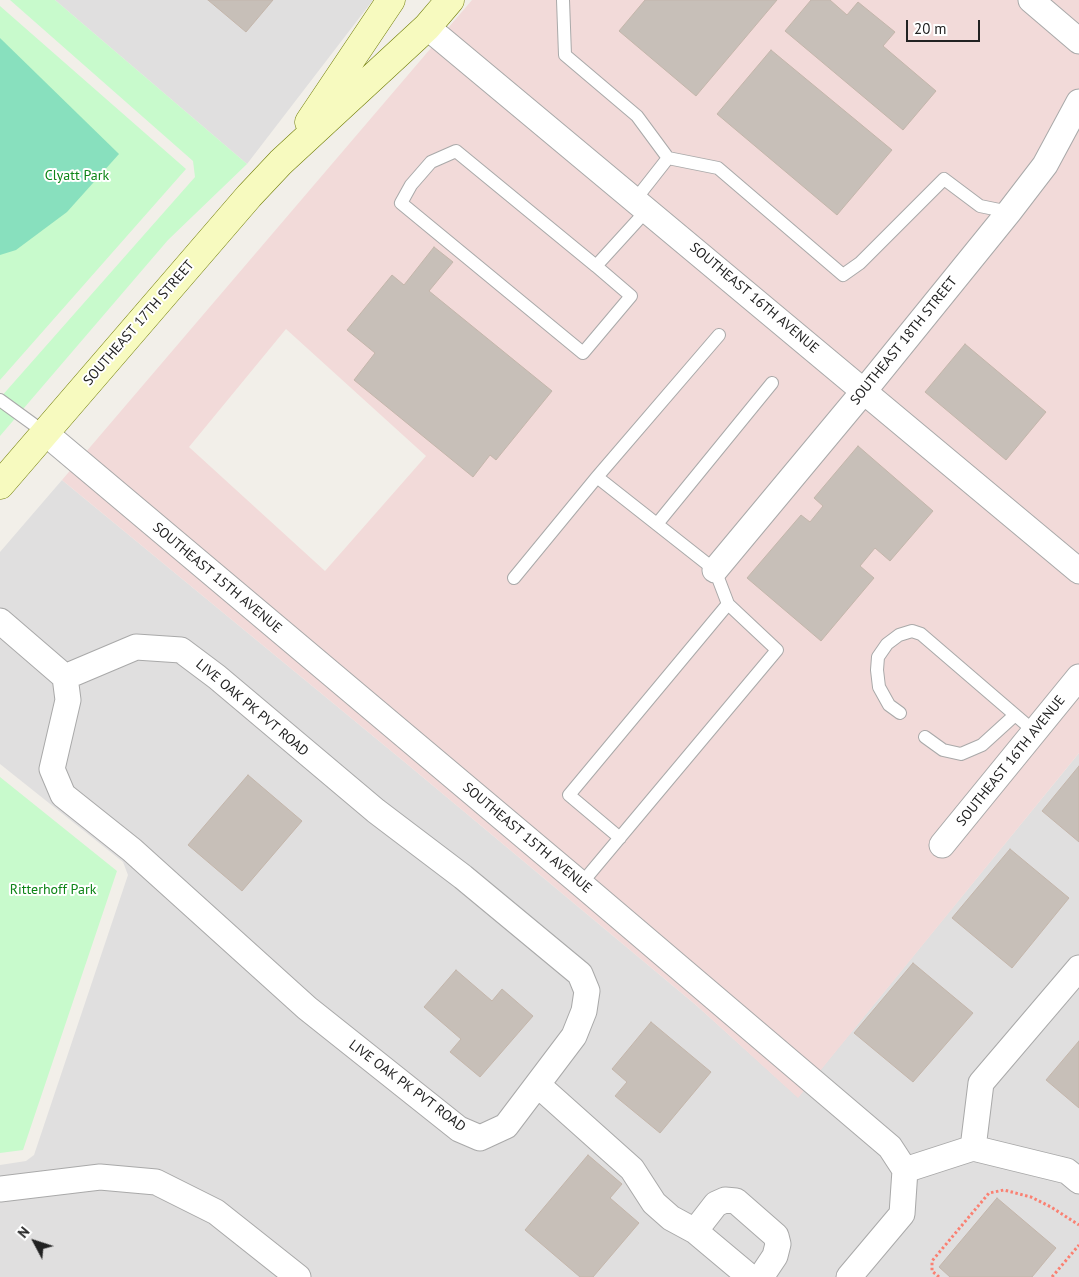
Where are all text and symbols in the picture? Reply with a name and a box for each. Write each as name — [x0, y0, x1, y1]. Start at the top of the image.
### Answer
scale bar — [909, 10, 983, 42]
text: 20 m — [914, 19, 947, 38]
park label: Clyatt Park — [45, 168, 109, 184]
street label: SOUTHEAST 16TH AVENUE — [686, 239, 822, 357]
street label: SOUTHEAST 17TH STREET — [80, 257, 198, 389]
street label: SOUTHEAST 18TH STREET — [847, 273, 961, 409]
street label: SOUTHEAST 15TH AVENUE — [149, 519, 285, 637]
street label: LIVE OAK PK PVT ROAD — [192, 656, 312, 760]
street label: SOUTHEAST 16TH AVENUE — [953, 692, 1069, 830]
street label: SOUTHEAST 15TH AVENUE — [459, 779, 595, 897]
park label: Ritterhoff Park — [10, 882, 96, 898]
street label: LIVE OAK PK PVT ROAD — [345, 1037, 469, 1135]
north arrow — [10, 1217, 60, 1267]
text: N — [14, 1223, 33, 1242]

